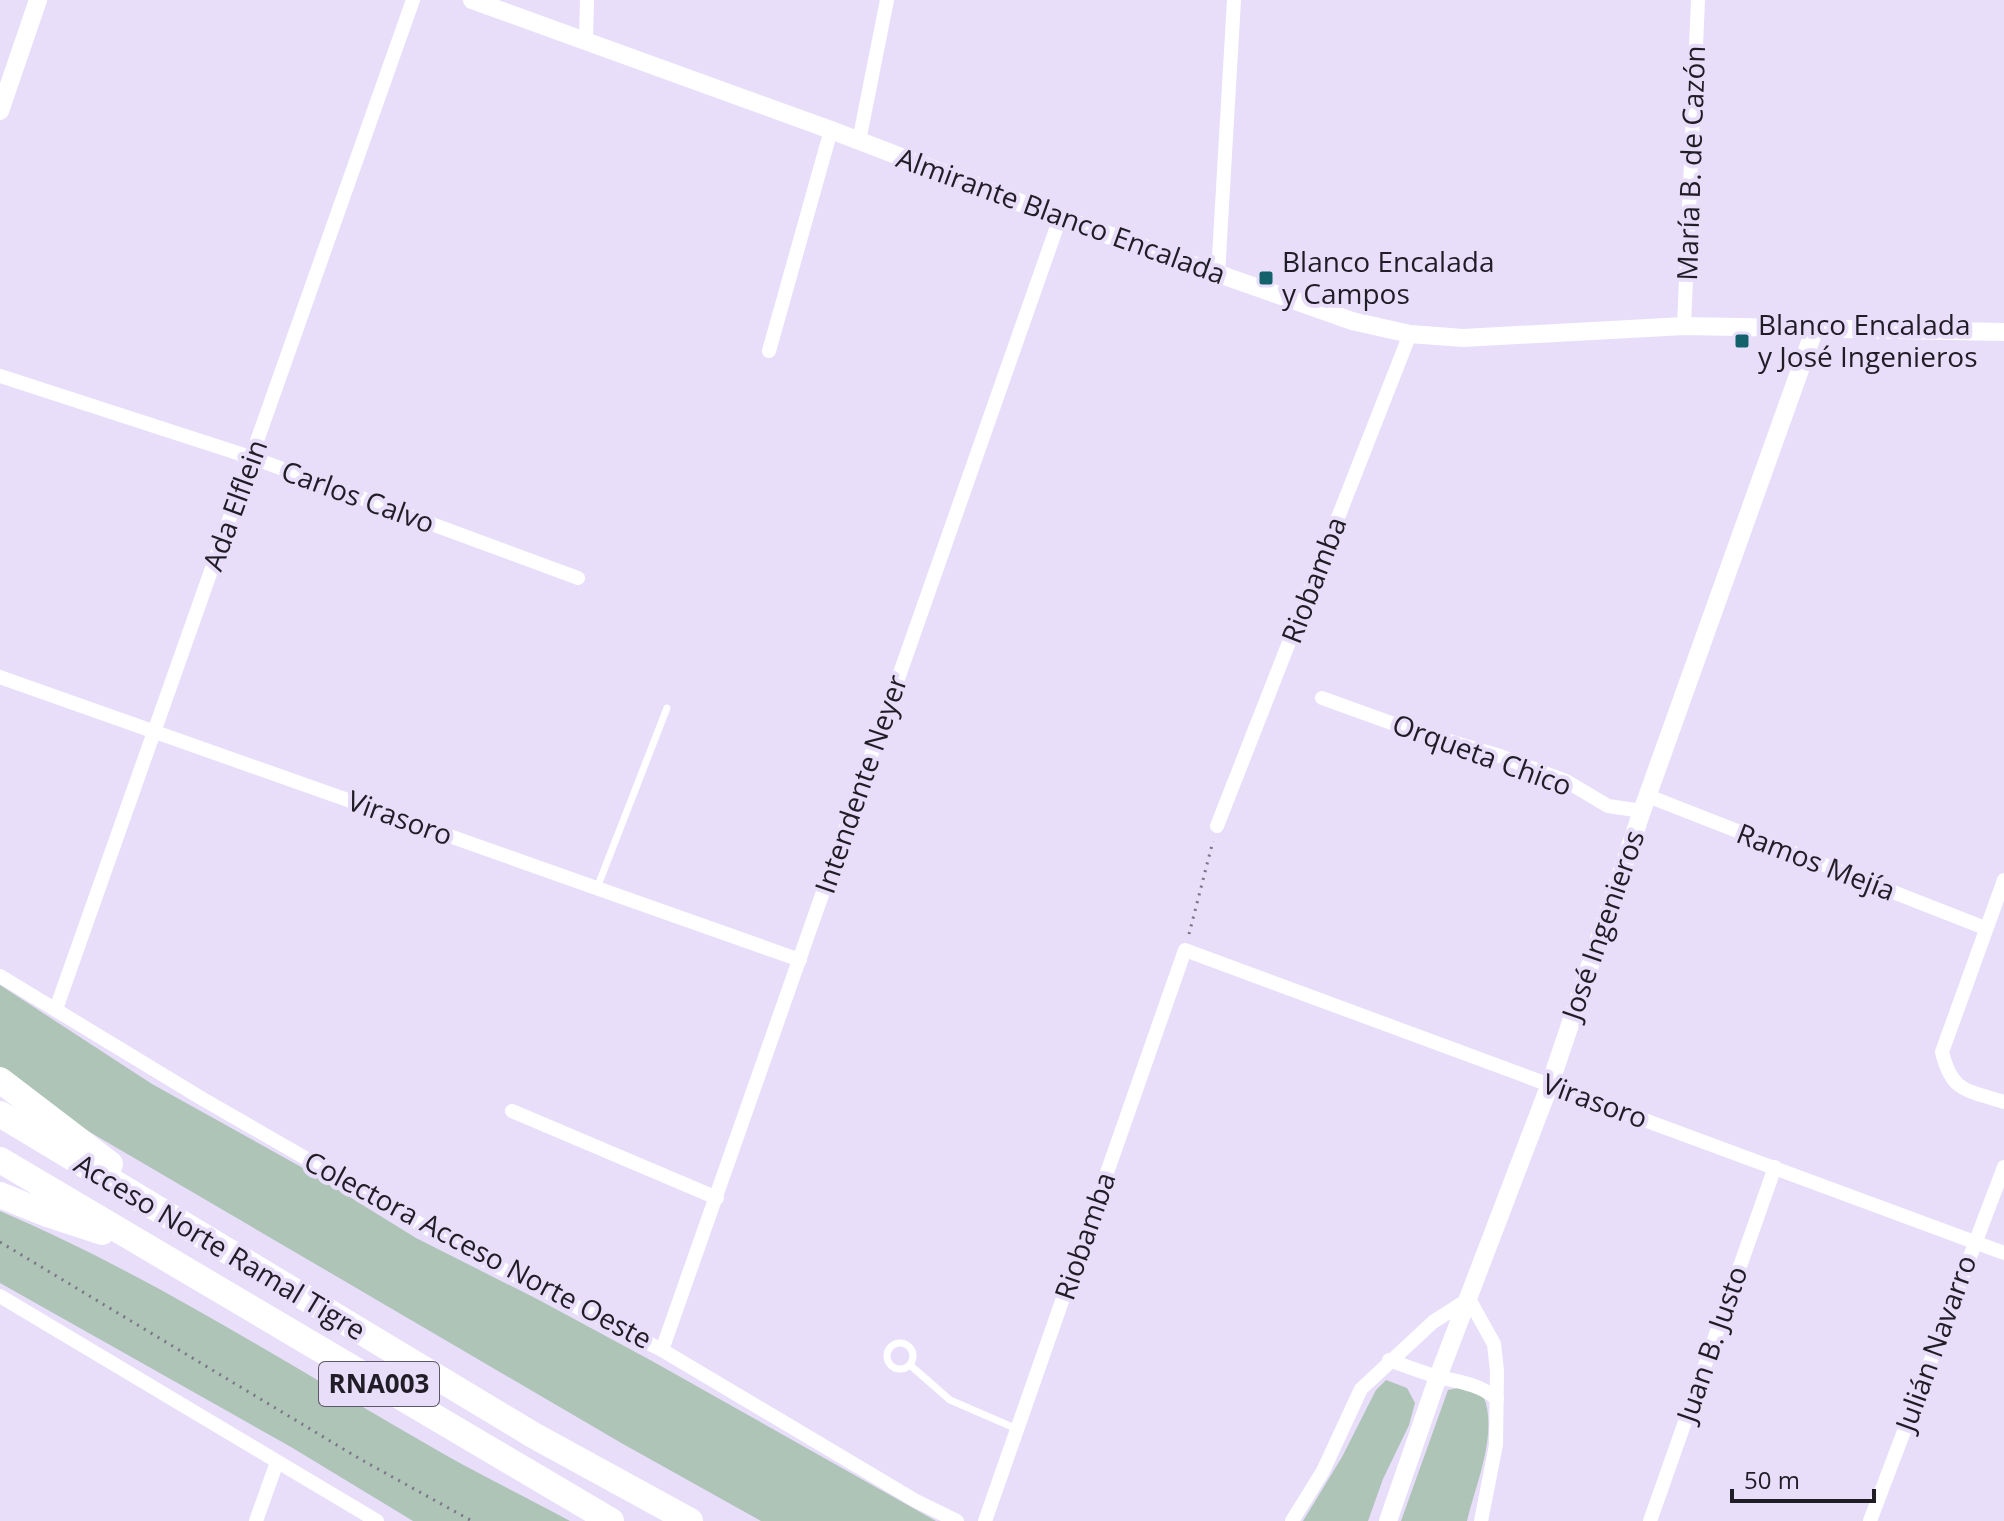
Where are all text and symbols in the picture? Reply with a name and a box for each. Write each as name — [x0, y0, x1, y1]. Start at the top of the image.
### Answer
street label: María B. de Cazón — [1667, 45, 1713, 281]
street label: Almirante Blanco Encalada — [892, 138, 1231, 292]
place label: Blanco Encalada y Campos — [1282, 242, 1494, 312]
marker: Blanco Encalada y Campos — [1257, 269, 1275, 287]
place label: Blanco Encalada y José Ingenieros — [1758, 305, 1978, 375]
marker: Blanco Encalada y José Ingenieros — [1733, 332, 1751, 350]
street label: Ada Elflein — [193, 434, 275, 575]
street label: Carlos Calvo — [277, 451, 440, 541]
street label: Riobamba — [1272, 511, 1355, 648]
street label: Intendente Neyer — [805, 669, 915, 898]
street label: Orqueta Chico — [1387, 704, 1577, 804]
street label: Virasoro — [343, 781, 458, 854]
street label: Ramos Mejía — [1732, 813, 1901, 909]
street label: José Ingenieros — [1551, 825, 1652, 1027]
street label: Virasoro — [1538, 1064, 1653, 1137]
street label: Colectora Acceso Norte Oeste — [298, 1141, 659, 1357]
street label: Acceso Norte Ramal Tigre — [68, 1144, 373, 1348]
street label: Riobamba — [1045, 1167, 1124, 1305]
street label: Julián Navarro — [1885, 1249, 1985, 1439]
street label: Juan B. Justo — [1666, 1261, 1755, 1429]
road number: RNA003 — [319, 1362, 439, 1406]
scale bar — [1732, 1453, 1874, 1503]
text: 50 m — [1744, 1463, 1800, 1496]

